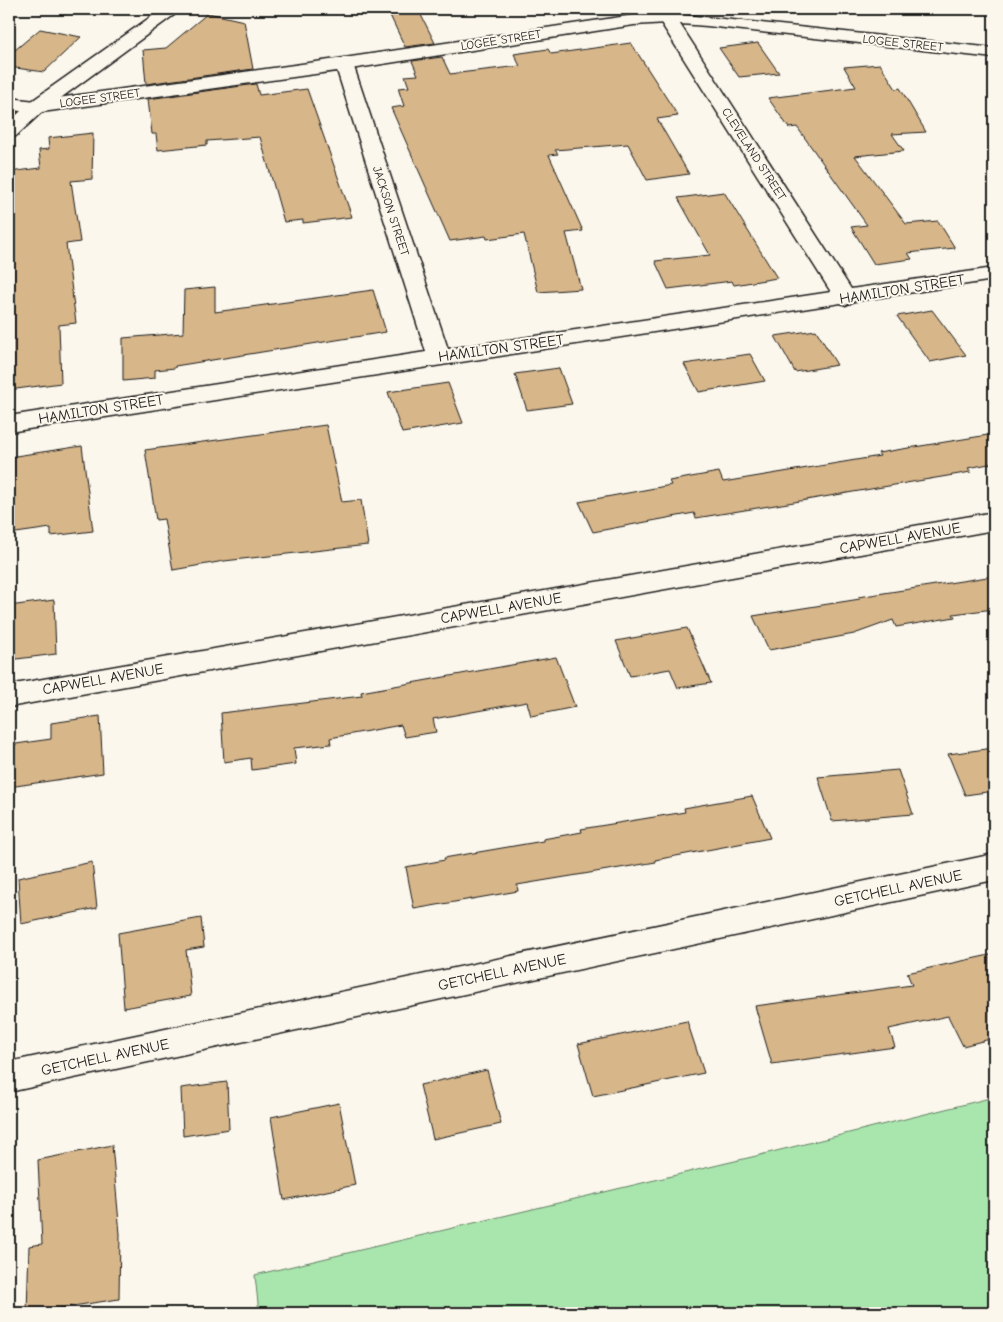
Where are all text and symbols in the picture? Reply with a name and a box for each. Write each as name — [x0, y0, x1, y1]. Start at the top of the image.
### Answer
street label: LOGEE STREET — [460, 27, 543, 53]
street label: LOGEE STREET — [862, 32, 945, 54]
street label: LOGEE STREET — [59, 85, 142, 111]
street label: CLEVELAND STREET — [719, 105, 790, 203]
street label: JACKSON STREET — [370, 164, 412, 258]
street label: HAMILTON STREET — [838, 270, 966, 308]
street label: HAMILTON STREET — [437, 330, 565, 366]
street label: HAMILTON STREET — [37, 390, 165, 428]
street label: CAPWELL AVENUE — [838, 518, 962, 558]
street label: CAPWELL AVENUE — [439, 588, 563, 628]
street label: CAPWELL AVENUE — [41, 659, 165, 699]
street label: GETCHELL AVENUE — [832, 866, 964, 910]
street label: GETCHELL AVENUE — [436, 950, 568, 994]
street label: GETCHELL AVENUE — [39, 1035, 171, 1079]

